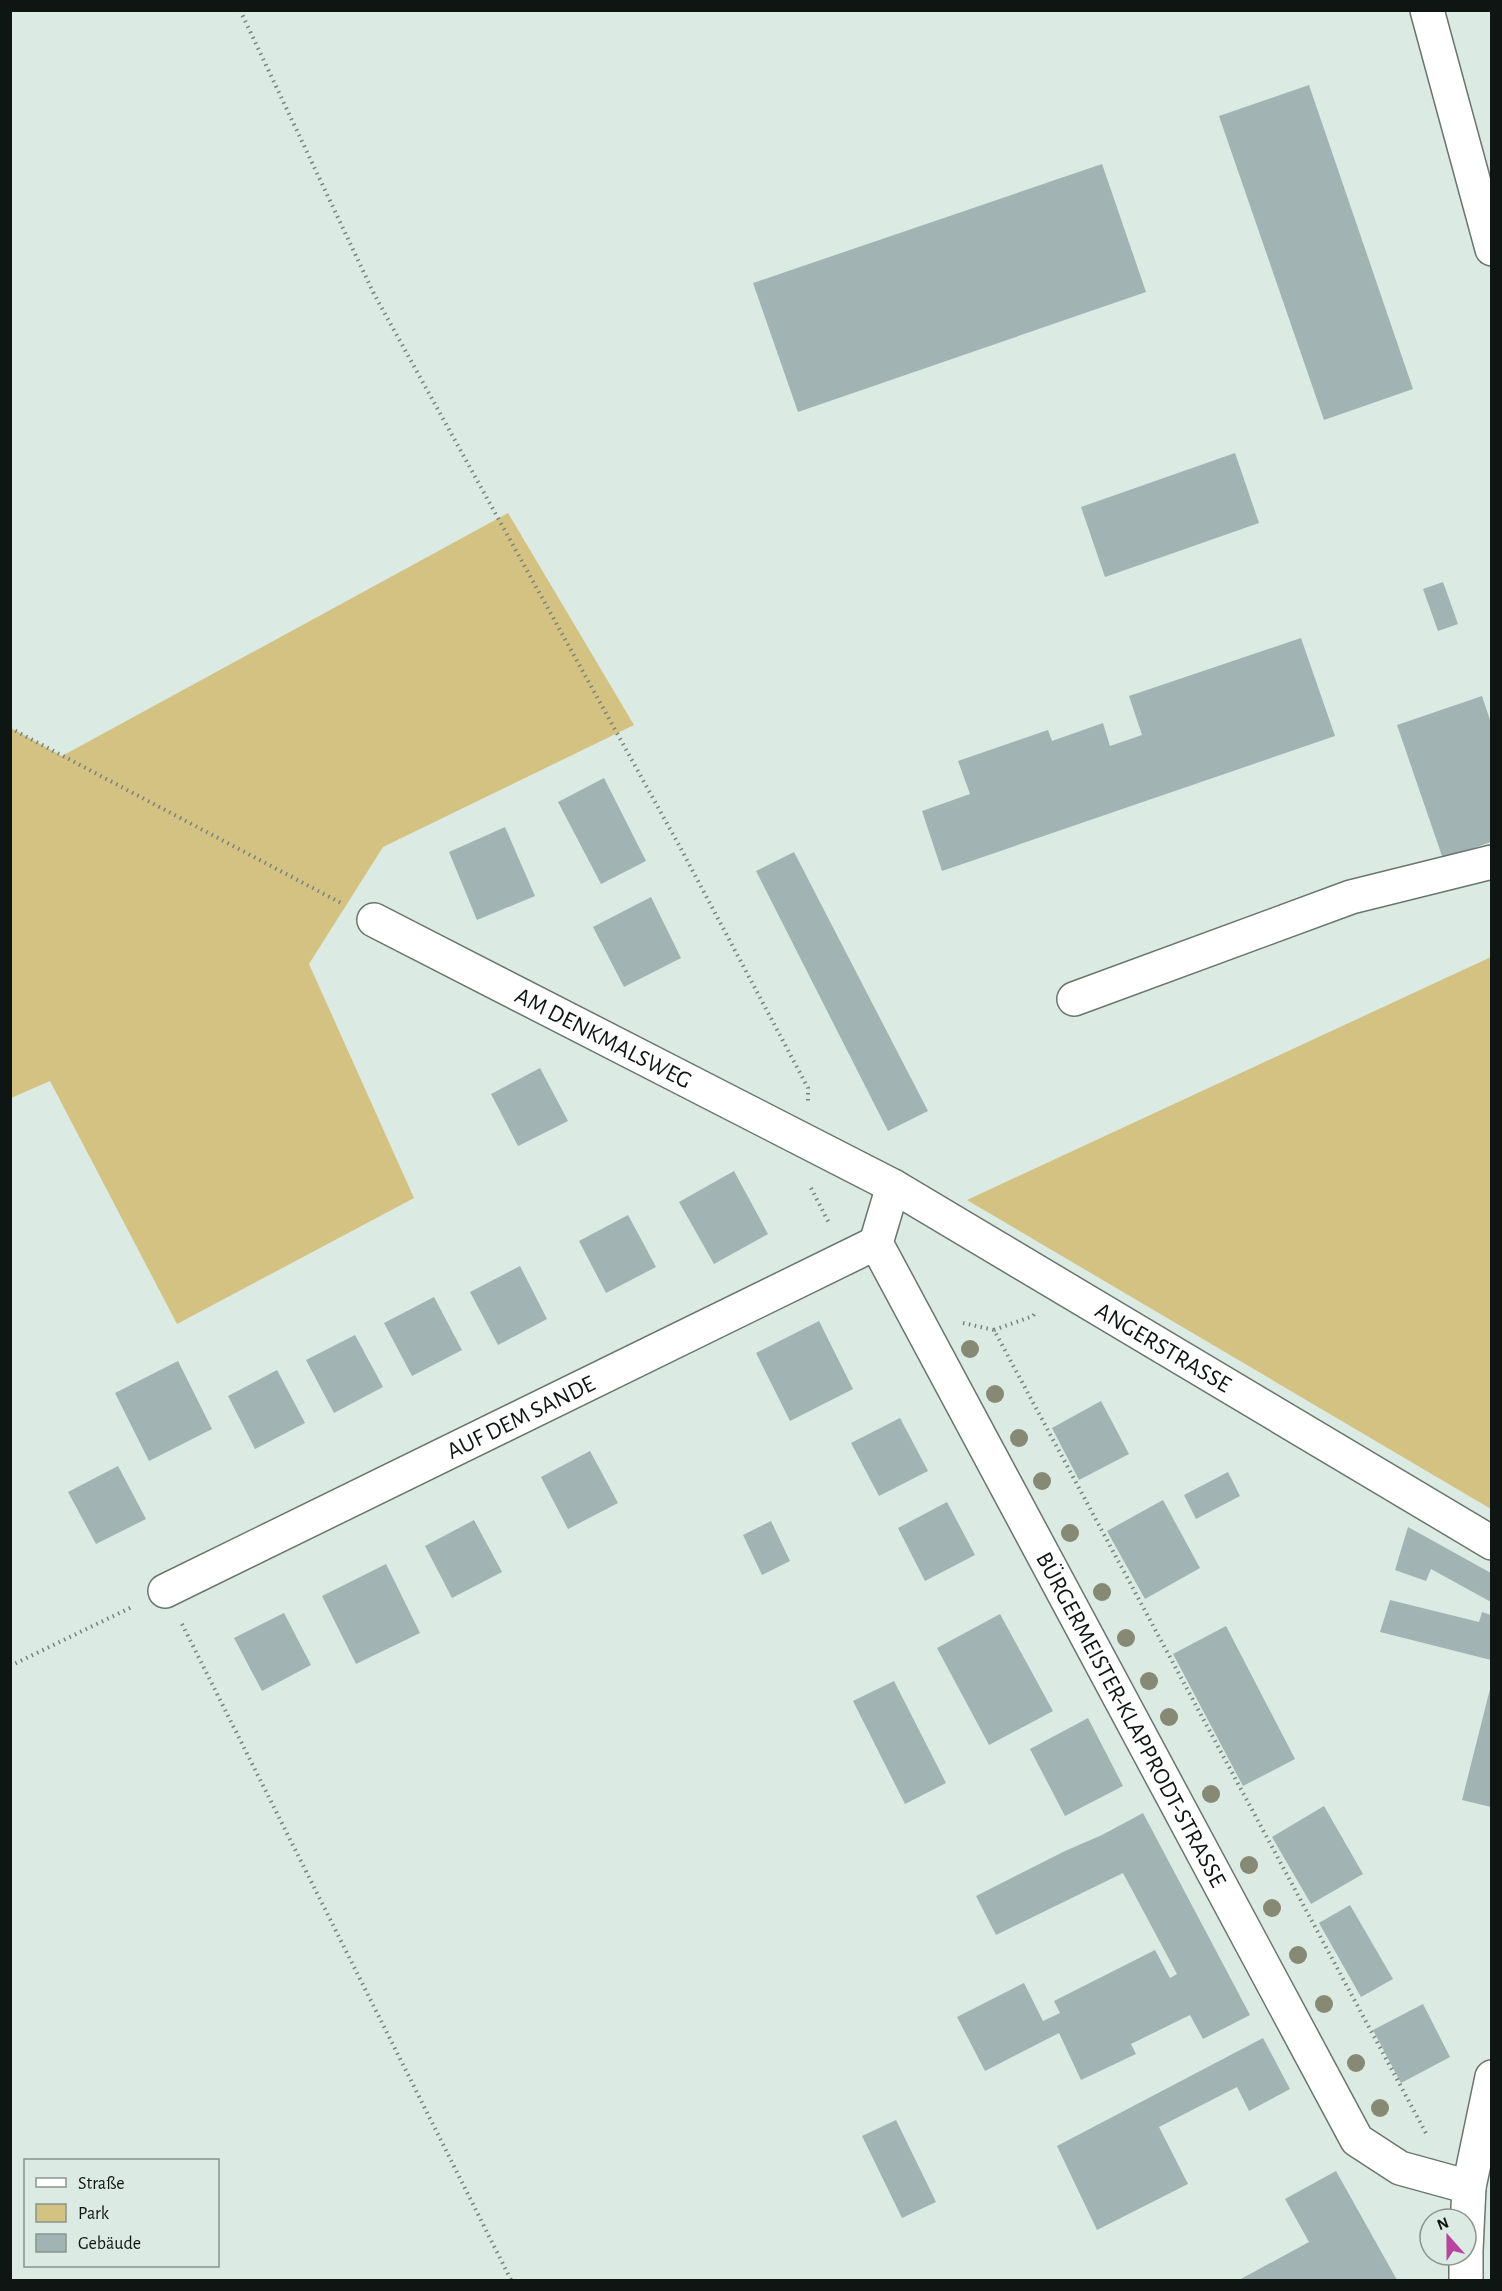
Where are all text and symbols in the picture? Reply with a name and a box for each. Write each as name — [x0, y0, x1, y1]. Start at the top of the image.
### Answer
street label: AM DENKMALSWEG — [511, 984, 695, 1094]
street label: ANGERSTRASSE — [1091, 1298, 1235, 1398]
street label: AUF DEM SANDE — [443, 1371, 599, 1464]
street label: BÜRGERMEISTER-KLAPPRODT-STRASSE — [1031, 1548, 1230, 1892]
legend — [24, 2159, 219, 2267]
text: Straße — [78, 2175, 124, 2193]
text: Park — [78, 2205, 110, 2223]
north arrow — [1418, 2207, 1478, 2267]
text: N — [1435, 2214, 1451, 2233]
text: Gebäude — [78, 2235, 141, 2253]

